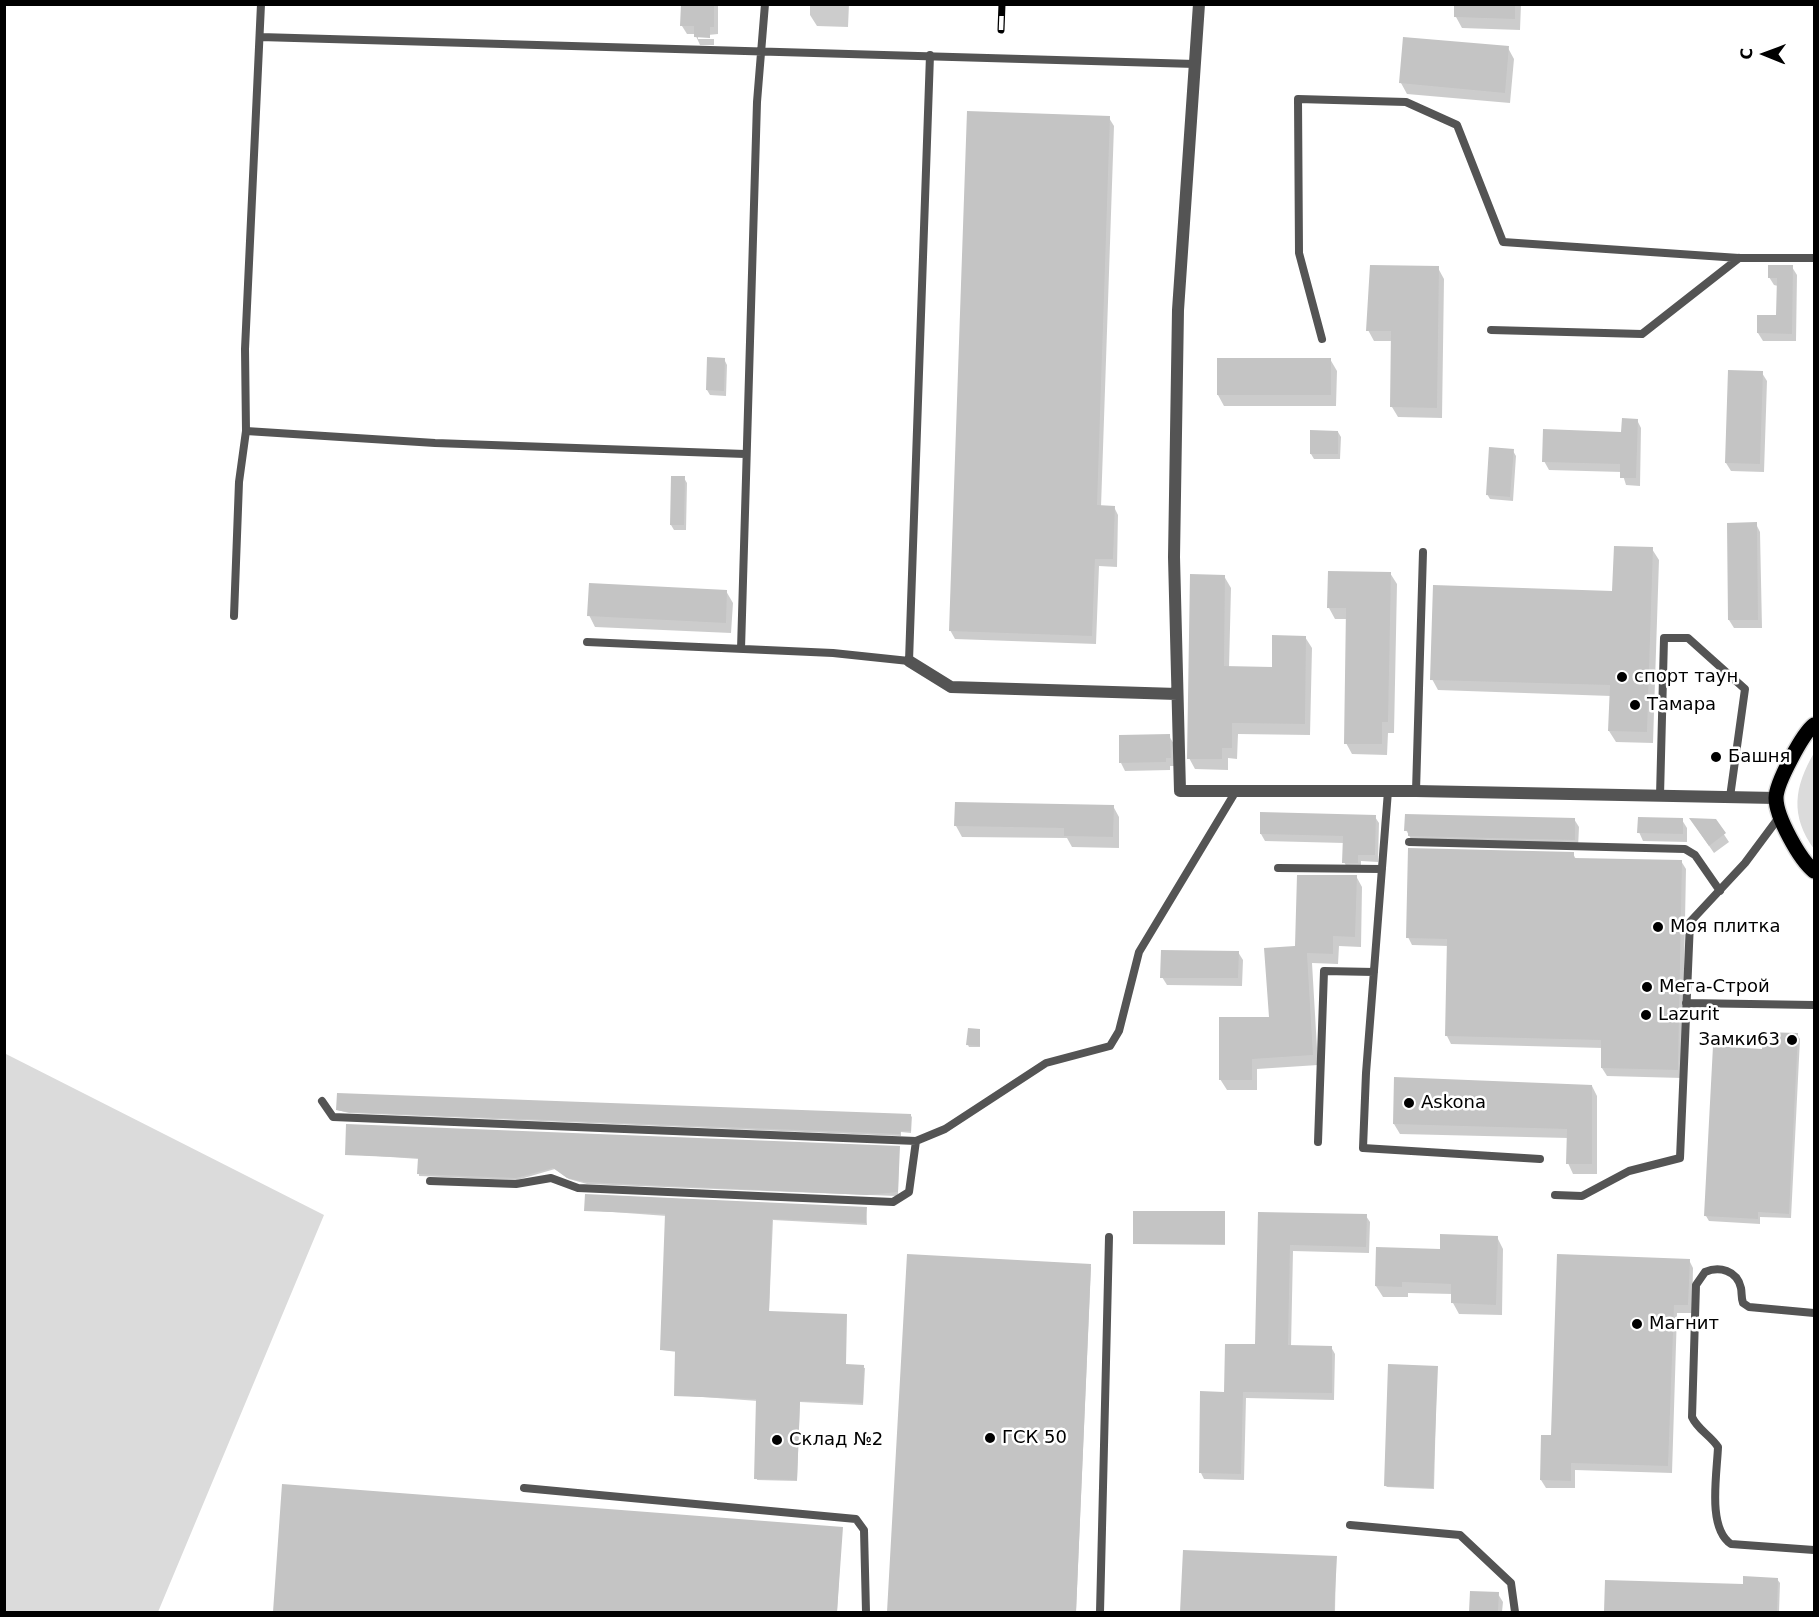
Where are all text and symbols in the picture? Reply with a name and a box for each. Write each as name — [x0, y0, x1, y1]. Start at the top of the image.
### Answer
north arrow — [1735, 24, 1795, 84]
text: С — [1737, 48, 1756, 60]
place label: спорт таун — [1634, 666, 1738, 688]
marker: спорт таун — [1615, 670, 1629, 684]
place label: Тамара — [1647, 694, 1716, 716]
marker: Тамара — [1628, 698, 1642, 712]
place label: Башня — [1728, 746, 1790, 768]
marker: Башня — [1709, 750, 1723, 764]
place label: Моя плитка — [1670, 916, 1780, 938]
marker: Моя плитка — [1651, 920, 1665, 934]
place label: Мега-Строй — [1659, 976, 1770, 998]
marker: Мега-Строй — [1640, 980, 1654, 994]
place label: Lazurit — [1658, 1004, 1719, 1026]
marker: Lazurit — [1639, 1008, 1653, 1022]
place label: Замки63 — [1698, 1029, 1780, 1051]
marker: Замки63 — [1785, 1033, 1799, 1047]
place label: Askona — [1421, 1092, 1486, 1114]
marker: Askona — [1402, 1096, 1416, 1110]
place label: Магнит — [1649, 1313, 1719, 1335]
marker: Магнит — [1630, 1317, 1644, 1331]
place label: ГСК 50 — [1002, 1427, 1067, 1449]
place label: Склад №2 — [789, 1429, 883, 1451]
marker: ГСК 50 — [983, 1431, 997, 1445]
marker: Склад №2 — [770, 1433, 784, 1447]

